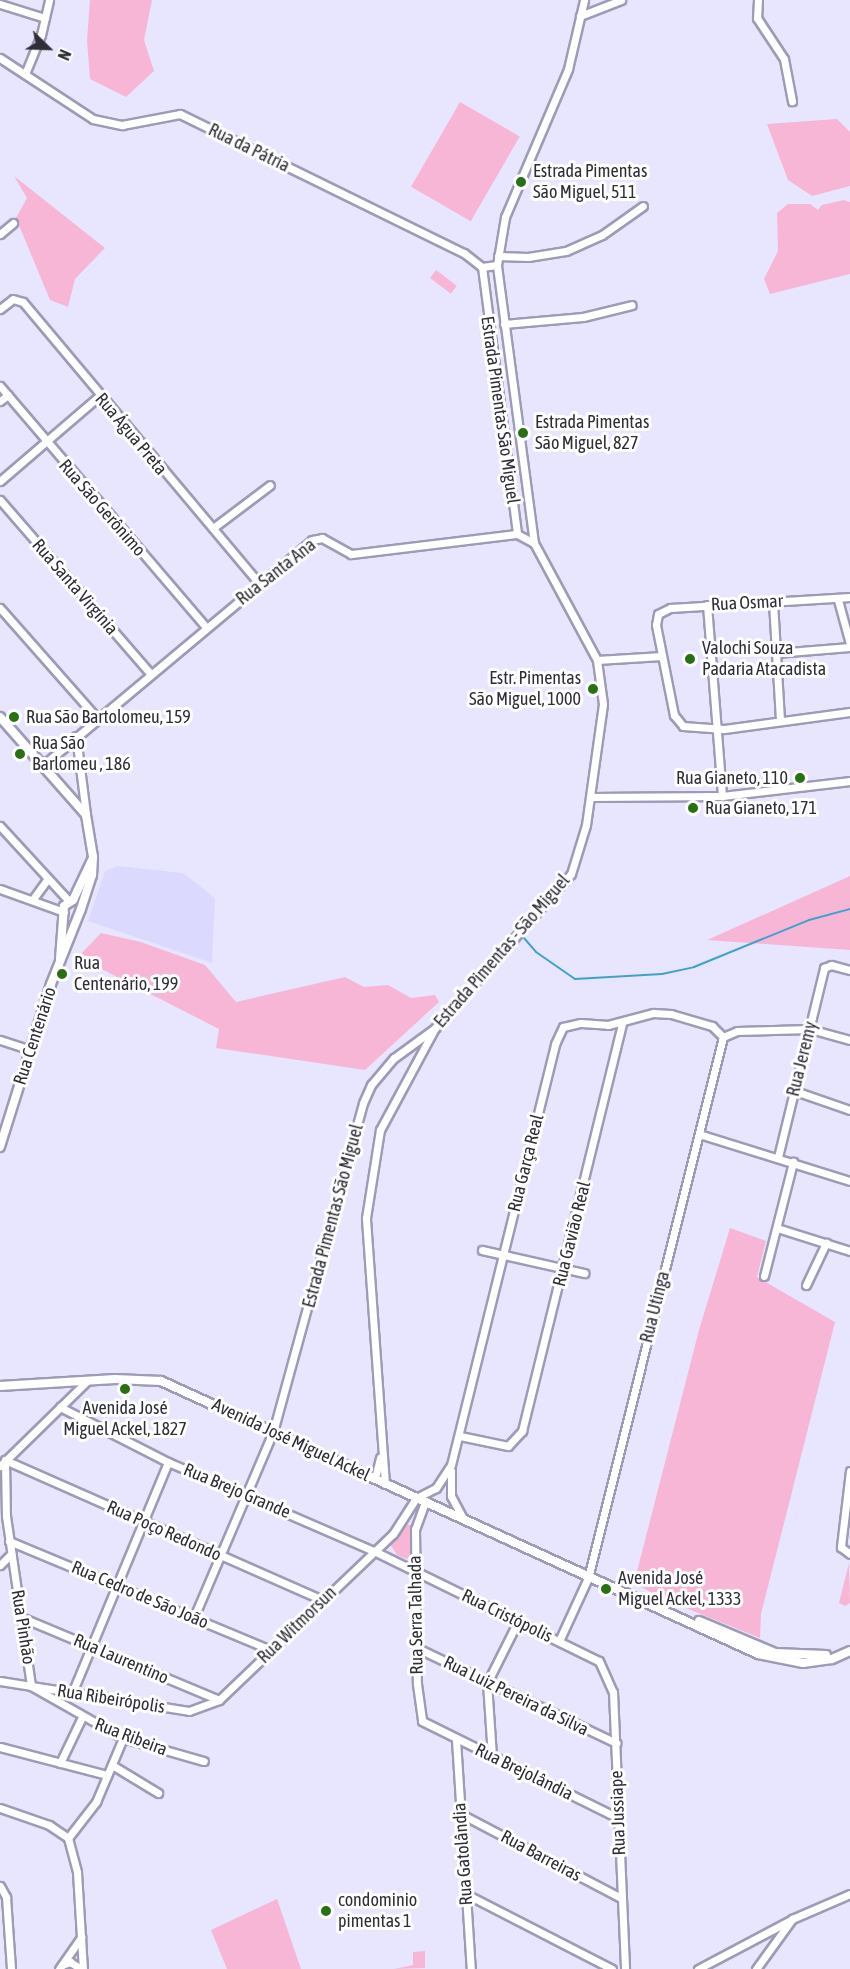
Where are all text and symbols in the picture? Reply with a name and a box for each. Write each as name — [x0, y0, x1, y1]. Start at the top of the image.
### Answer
north arrow — [18, 18, 78, 78]
text: N — [54, 47, 75, 63]
street label: Rua da Pátria — [205, 119, 293, 177]
place label: Estrada Pimentas São Miguel, 511 — [533, 161, 647, 204]
marker: Estrada Pimentas São Miguel, 511 — [514, 175, 528, 189]
street label: Estrada Pimentas São Miguel — [476, 315, 524, 505]
street label: Rua Água Preta — [90, 389, 172, 479]
place label: Estrada Pimentas São Miguel, 827 — [535, 412, 649, 454]
marker: Estrada Pimentas São Miguel, 827 — [516, 426, 530, 440]
street label: Rua São Gerônimo — [54, 455, 150, 561]
street label: Rua Santa Ana — [232, 534, 320, 610]
street label: Rua Santa Virgínia — [27, 535, 123, 639]
street label: Rua Osmar — [710, 590, 784, 616]
place label: Valochi Souza Padaria Atacadista — [702, 638, 826, 680]
marker: Valochi Souza Padaria Atacadista — [683, 652, 697, 666]
place label: Estr. Pimentas São Miguel, 1000 — [469, 668, 581, 710]
marker: Estr. Pimentas São Miguel, 1000 — [586, 682, 600, 696]
place label: Rua São Bartolomeu, 159 — [26, 706, 191, 728]
marker: Rua São Bartolomeu, 159 — [7, 710, 21, 724]
place label: Rua São Barlomeu , 186 — [32, 733, 131, 776]
marker: Rua São Barlomeu , 186 — [13, 747, 27, 761]
place label: Rua Gianeto, 110 — [676, 767, 788, 789]
marker: Rua Gianeto, 110 — [793, 771, 807, 785]
place label: Rua Gianeto, 171 — [705, 797, 817, 819]
marker: Rua Gianeto, 171 — [686, 801, 700, 815]
street label: Estrada Pimentas - São Miguel — [430, 870, 574, 1032]
place label: Rua Centenário, 199 — [74, 953, 178, 996]
marker: Rua Centenário, 199 — [55, 967, 69, 981]
street label: Rua Centenário — [9, 984, 61, 1088]
street label: Rua Jeremy — [782, 1019, 822, 1099]
street label: Rua Garça Real — [503, 1112, 549, 1214]
street label: Estrada Pimentas São Miguel — [298, 1122, 368, 1310]
street label: Rua Gavião Real — [549, 1179, 595, 1289]
street label: Rua Utinga — [636, 1269, 674, 1345]
marker: Avenida José Miguel Ackel, 1827 — [118, 1382, 132, 1396]
street label: Avenida José Miguel Ackel — [209, 1394, 373, 1486]
place label: Avenida José Miguel Ackel, 1827 — [63, 1398, 187, 1440]
street label: Rua Brejo Grande — [180, 1459, 294, 1523]
street label: Rua Poço Redondo — [103, 1496, 225, 1566]
street label: Rua Serra Talhada — [404, 1555, 428, 1675]
street label: Rua Cedro de São João — [68, 1556, 212, 1634]
place label: Avenida José Miguel Ackel, 1333 — [618, 1568, 742, 1610]
street label: Rua Witmorsun — [253, 1582, 341, 1668]
marker: Avenida José Miguel Ackel, 1333 — [599, 1582, 613, 1596]
street label: Rua Cristópolis — [458, 1585, 556, 1647]
street label: Rua Pinhão — [6, 1588, 40, 1666]
street label: Rua Laurentino — [70, 1629, 172, 1689]
street label: Rua Luiz Pereira da Silva — [440, 1651, 592, 1741]
street label: Rua Ribeirópolis — [56, 1680, 166, 1718]
street label: Rua Ribeira — [92, 1713, 170, 1761]
street label: Rua Brejolândia — [472, 1739, 576, 1805]
street label: Rua Jussiape — [606, 1770, 630, 1856]
street label: Rua Gatolândia — [449, 1802, 477, 1906]
street label: Rua Barreiras — [497, 1826, 585, 1886]
place label: condominio pimentas 1 — [338, 1890, 417, 1932]
marker: condominio pimentas 1 — [319, 1904, 333, 1918]

